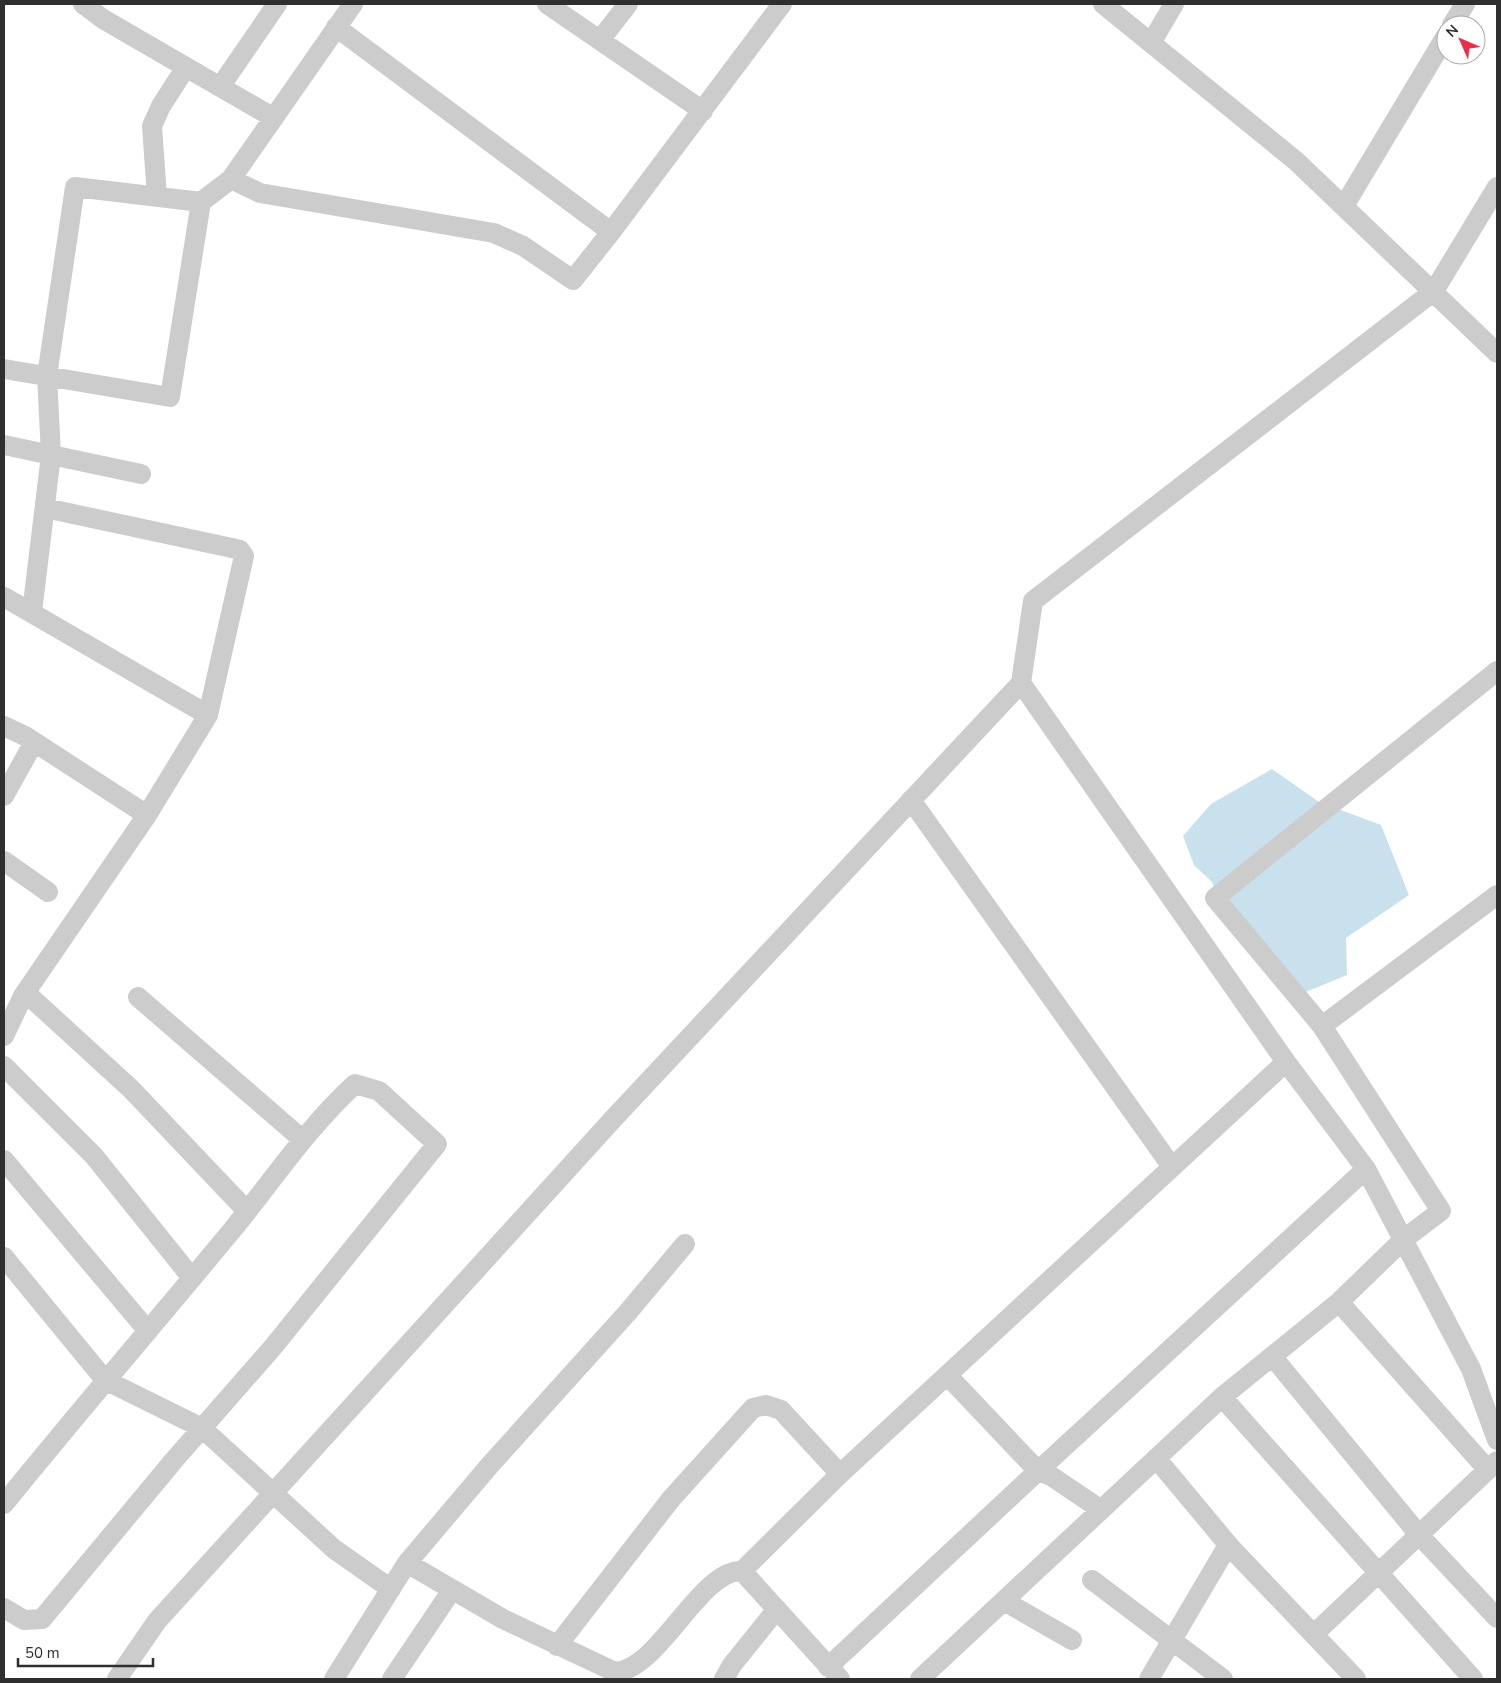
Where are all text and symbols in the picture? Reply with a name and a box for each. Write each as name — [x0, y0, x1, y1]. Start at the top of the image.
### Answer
north arrow — [1436, 15, 1486, 65]
text: N — [1442, 21, 1463, 42]
scale bar — [18, 1636, 152, 1668]
text: 50 m — [25, 1643, 60, 1663]

